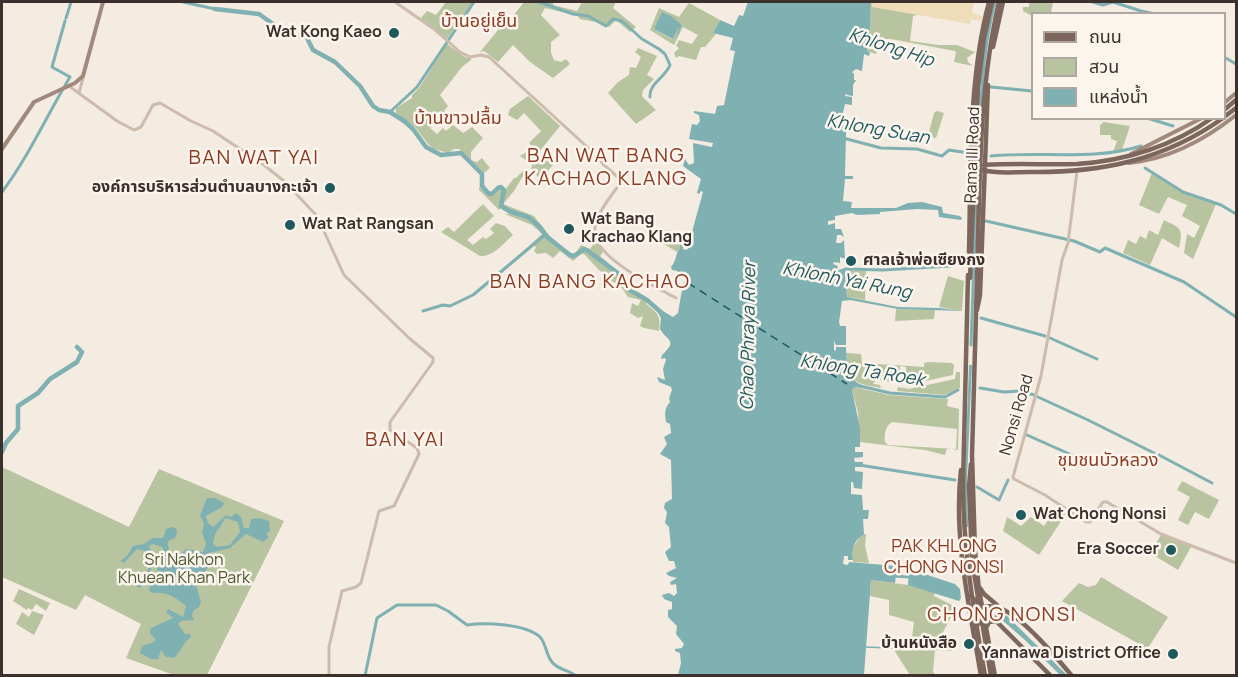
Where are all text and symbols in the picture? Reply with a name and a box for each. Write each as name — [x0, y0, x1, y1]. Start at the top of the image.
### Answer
district label: บ้านอยู่เย็น — [441, 11, 517, 33]
legend — [1031, 12, 1226, 120]
place label: Wat Kong Kaeo — [266, 23, 382, 43]
water label: Khlong Hip — [846, 24, 936, 72]
text: ถนน — [1089, 24, 1122, 48]
marker: Wat Kong Kaeo — [387, 26, 401, 40]
text: สวน — [1089, 54, 1119, 78]
text: แหล่งน้ำ — [1089, 84, 1148, 108]
street label: Rama III Road — [962, 106, 984, 204]
district label: บ้านขาวปลื้ม — [414, 108, 502, 130]
water label: Khlong Suan — [825, 110, 931, 150]
district label: BAN WAT BANG KACHAO KLANG — [524, 144, 688, 191]
district label: BAN WAT YAI — [189, 146, 319, 170]
place label: องค์การบริหารส่วนตำบลบางกะเจ้า — [92, 178, 318, 198]
marker: องค์การบริหารส่วนตำบลบางกะเจ้า — [323, 181, 337, 195]
place label: Wat Bang Krachao Klang — [581, 210, 692, 248]
place label: Wat Rat Rangsan — [302, 215, 434, 235]
marker: Wat Rat Rangsan — [283, 218, 297, 232]
marker: Wat Bang Krachao Klang — [562, 222, 576, 236]
place label: ศาลเจ้าพ่อเซียงกง — [863, 251, 985, 271]
marker: ศาลเจ้าพ่อเซียงกง — [844, 254, 858, 268]
water label: Khlonh Yai Rung — [781, 258, 913, 304]
water label: Chao Phraya River — [737, 261, 761, 411]
district label: BAN BANG KACHAO — [490, 270, 690, 294]
water label: Khlong Ta Roek — [798, 351, 926, 391]
street label: Nonsi Road — [996, 372, 1038, 458]
district label: BAN YAI — [365, 428, 445, 452]
district label: ชุมชนบัวหลวง — [1058, 450, 1158, 472]
place label: Wat Chong Nonsi — [1033, 505, 1167, 525]
marker: Wat Chong Nonsi — [1014, 508, 1028, 522]
district label: PAK KHLONG CHONG NONSI — [876, 536, 1012, 578]
place label: Era Soccer — [1077, 540, 1159, 560]
marker: Era Soccer — [1164, 543, 1178, 557]
park label: Sri Nakhon Khuean Khan Park — [118, 551, 250, 589]
district label: CHONG NONSI — [927, 603, 1077, 627]
place label: บ้านหนังสือ — [881, 634, 957, 654]
marker: บ้านหนังสือ — [962, 637, 976, 651]
place label: Yannawa District Office — [981, 644, 1161, 664]
marker: Yannawa District Office — [1166, 647, 1180, 661]

